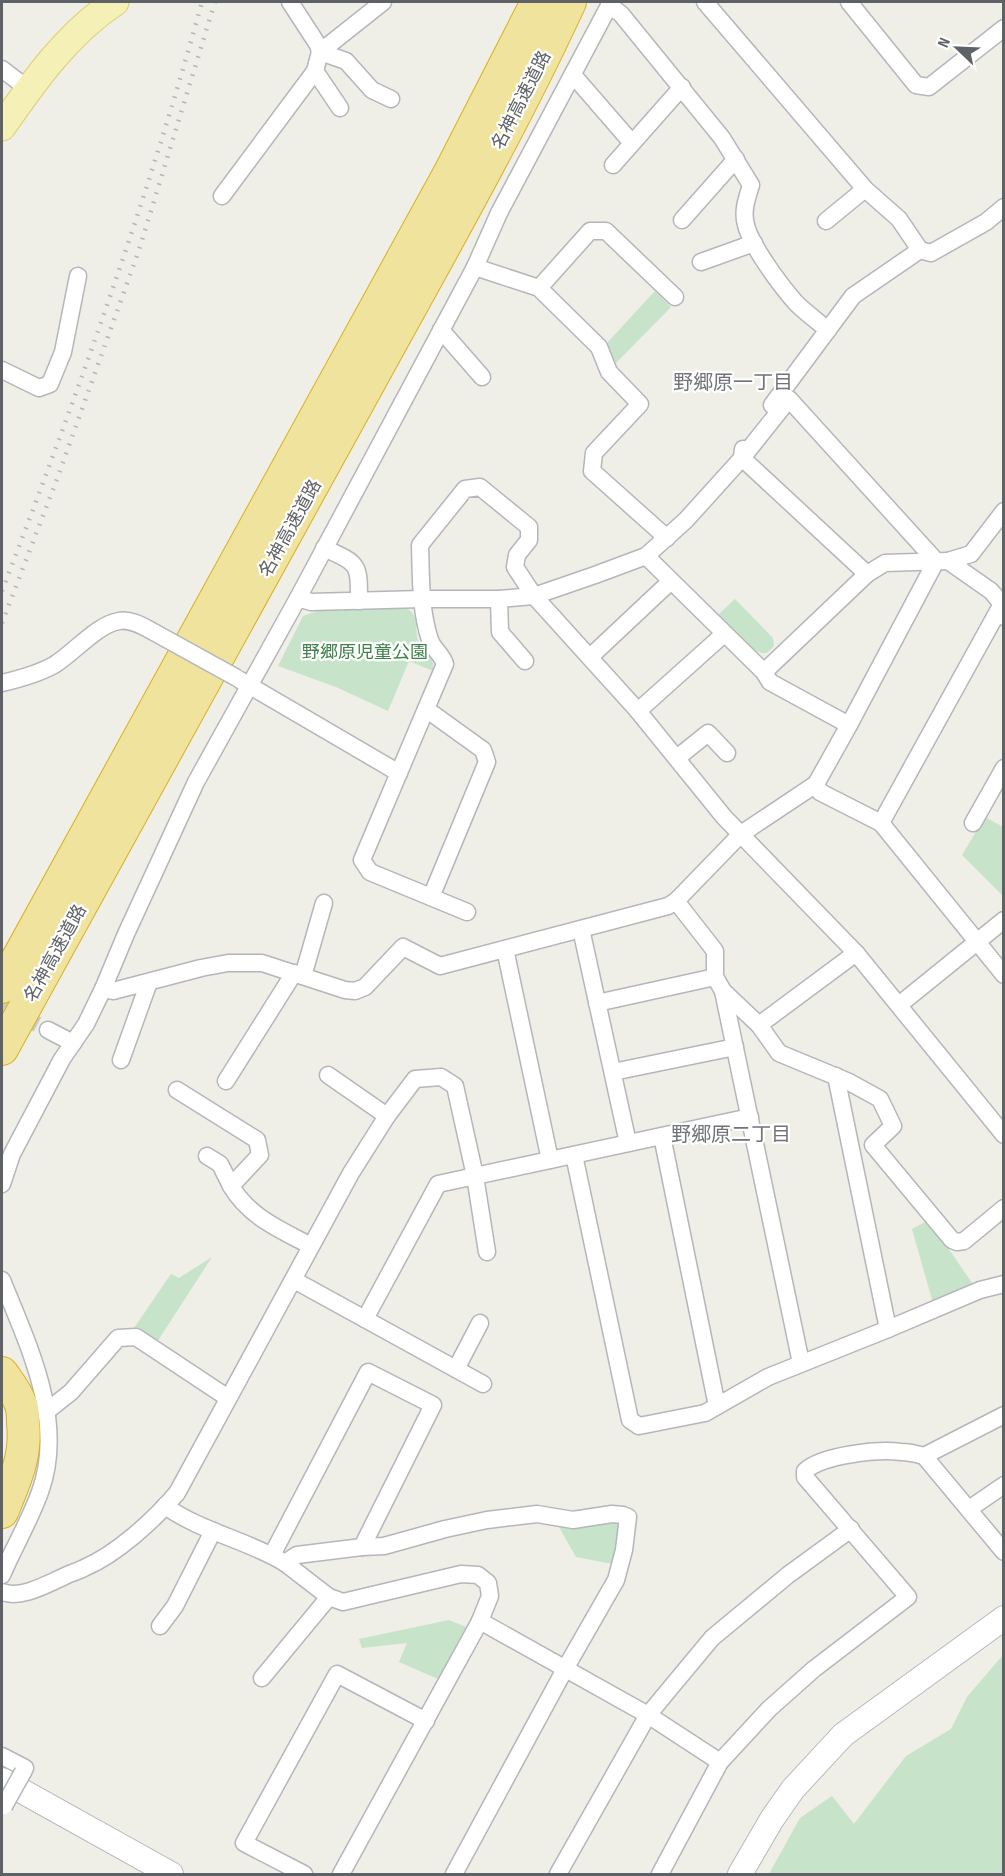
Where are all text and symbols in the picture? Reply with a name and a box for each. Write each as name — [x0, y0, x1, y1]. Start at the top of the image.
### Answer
north arrow — [927, 18, 987, 78]
text: N — [934, 35, 955, 50]
street label: 名神高速道路 — [488, 47, 555, 153]
district label: 野郷原一丁目 — [673, 371, 793, 395]
street label: 名神高速道路 — [255, 476, 326, 581]
park label: 野郷原児童公園 — [302, 642, 428, 663]
street label: 名神高速道路 — [20, 901, 91, 1006]
district label: 野郷原二丁目 — [671, 1123, 791, 1147]

